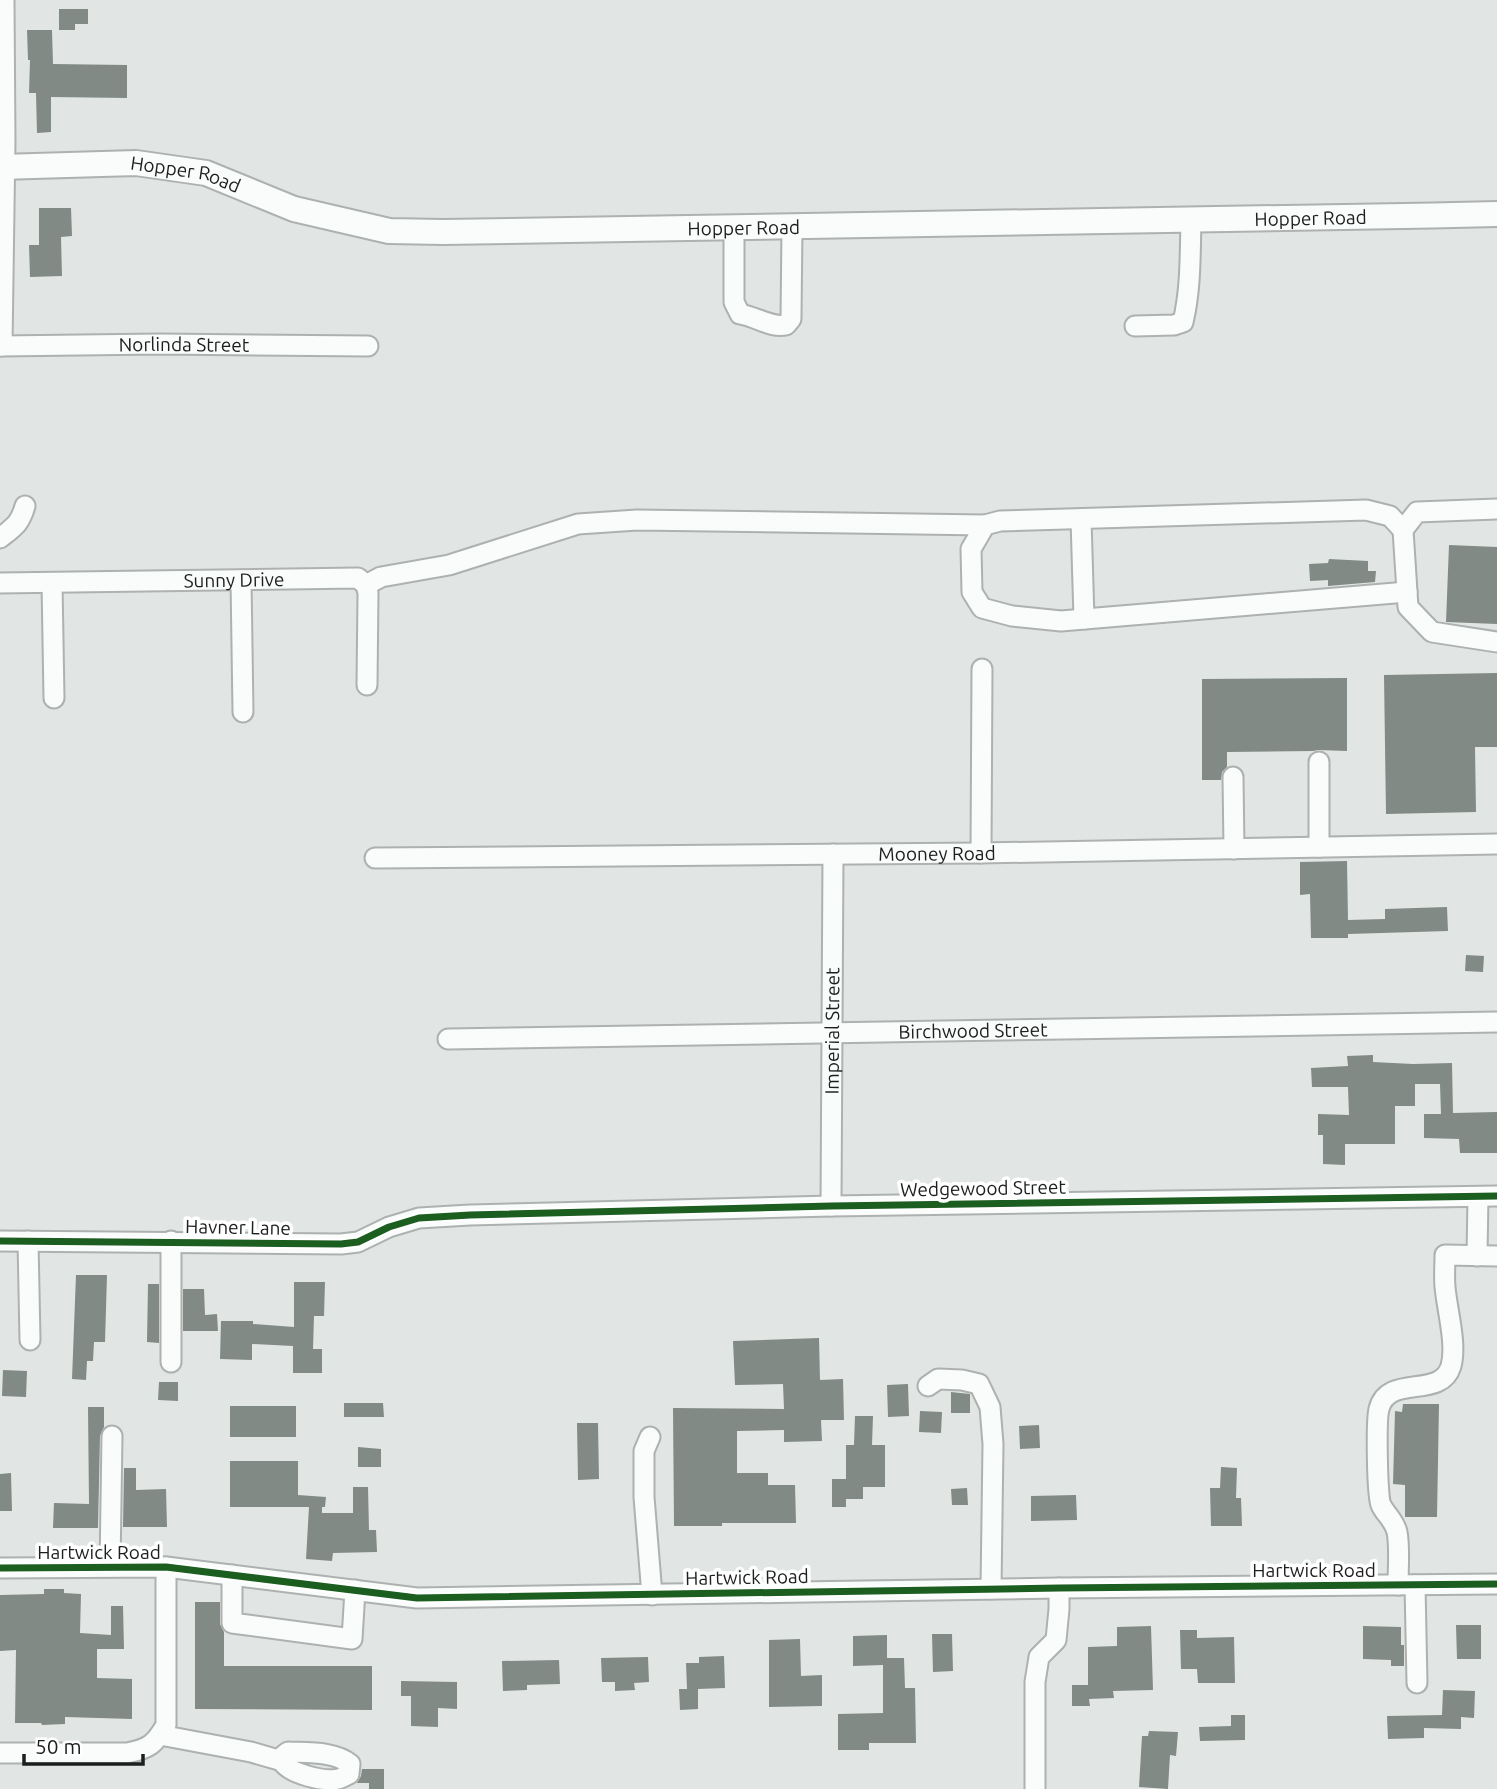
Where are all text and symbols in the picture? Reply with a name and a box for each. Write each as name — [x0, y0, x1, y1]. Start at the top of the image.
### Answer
street label: Hopper Road — [129, 151, 244, 197]
street label: Hopper Road — [1254, 206, 1367, 230]
street label: Hopper Road — [687, 216, 800, 239]
street label: Norlinda Street — [118, 333, 250, 356]
street label: Sunny Drive — [183, 568, 285, 591]
street label: Mooney Road — [878, 842, 996, 865]
street label: Imperial Street — [821, 967, 843, 1095]
street label: Birchwood Street — [898, 1018, 1048, 1043]
street label: Wedgewood Street — [900, 1176, 1067, 1200]
street label: Havner Lane — [185, 1215, 291, 1239]
street label: Hartwick Road — [37, 1541, 161, 1563]
street label: Hartwick Road — [1252, 1559, 1376, 1581]
street label: Hartwick Road — [685, 1565, 809, 1589]
scale bar — [24, 1722, 144, 1766]
text: 50 m — [35, 1734, 82, 1758]

